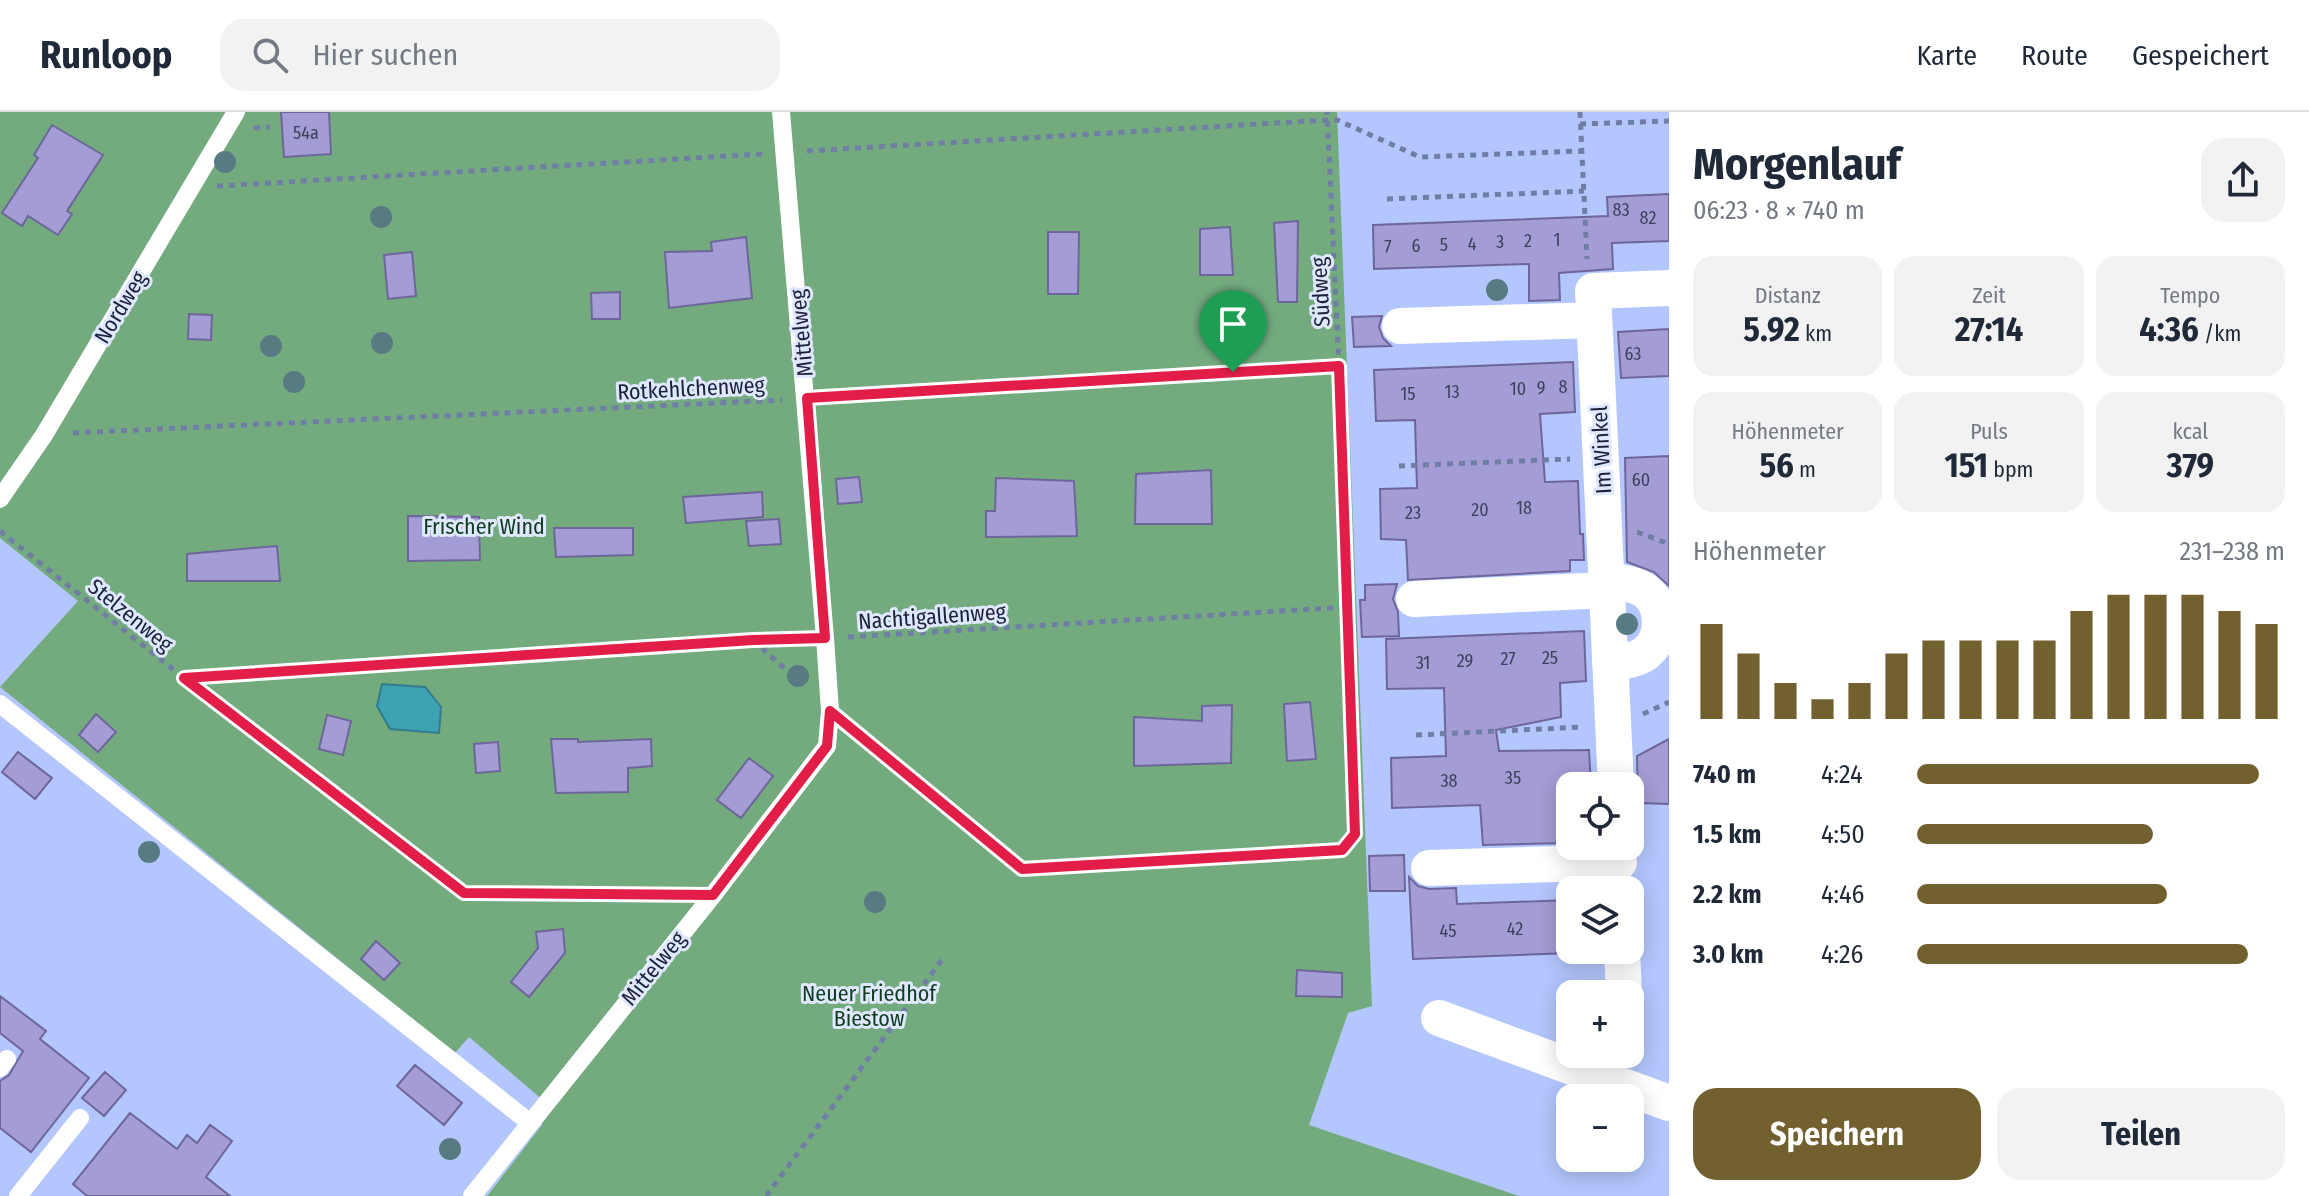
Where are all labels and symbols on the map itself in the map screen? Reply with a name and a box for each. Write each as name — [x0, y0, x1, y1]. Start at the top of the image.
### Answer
house number: 54a — [293, 122, 319, 144]
house number: 83 — [1612, 199, 1630, 221]
house number: 82 — [1640, 207, 1656, 229]
house number: 1 — [1553, 229, 1561, 251]
house number: 2 — [1524, 230, 1532, 252]
house number: 3 — [1496, 231, 1504, 253]
house number: 4 — [1468, 233, 1477, 255]
house number: 5 — [1440, 234, 1448, 256]
house number: 6 — [1412, 235, 1421, 257]
house number: 7 — [1384, 236, 1392, 258]
street label: Südweg — [1305, 256, 1336, 328]
street label: Nordweg — [88, 266, 153, 348]
street label: Mittelweg — [784, 288, 819, 378]
pin — [1199, 290, 1267, 372]
house number: 63 — [1625, 343, 1641, 365]
street label: Rotkehlchenweg — [617, 371, 766, 406]
house number: 8 — [1559, 376, 1568, 398]
house number: 9 — [1537, 377, 1545, 399]
house number: 10 — [1510, 378, 1526, 400]
house number: 13 — [1444, 381, 1460, 403]
house number: 15 — [1400, 383, 1416, 405]
street label: Im Winkel — [1586, 405, 1617, 495]
house number: 60 — [1632, 469, 1650, 491]
house number: 18 — [1516, 497, 1532, 519]
house number: 20 — [1471, 499, 1489, 521]
house number: 23 — [1405, 502, 1421, 524]
park label: Frischer Wind — [423, 513, 545, 540]
street label: Stelzenweg — [83, 573, 179, 658]
street label: Nachtigallenweg — [857, 598, 1007, 635]
house number: 25 — [1542, 647, 1558, 669]
house number: 27 — [1500, 648, 1516, 670]
house number: 29 — [1457, 650, 1473, 672]
house number: 31 — [1416, 652, 1430, 674]
house number: 35 — [1505, 767, 1521, 789]
house number: 38 — [1440, 770, 1458, 792]
house number: 42 — [1507, 918, 1523, 940]
house number: 45 — [1440, 920, 1456, 942]
street label: Mittelweg — [615, 925, 692, 1011]
park label: Neuer Friedhof Biestow — [802, 980, 937, 1032]

